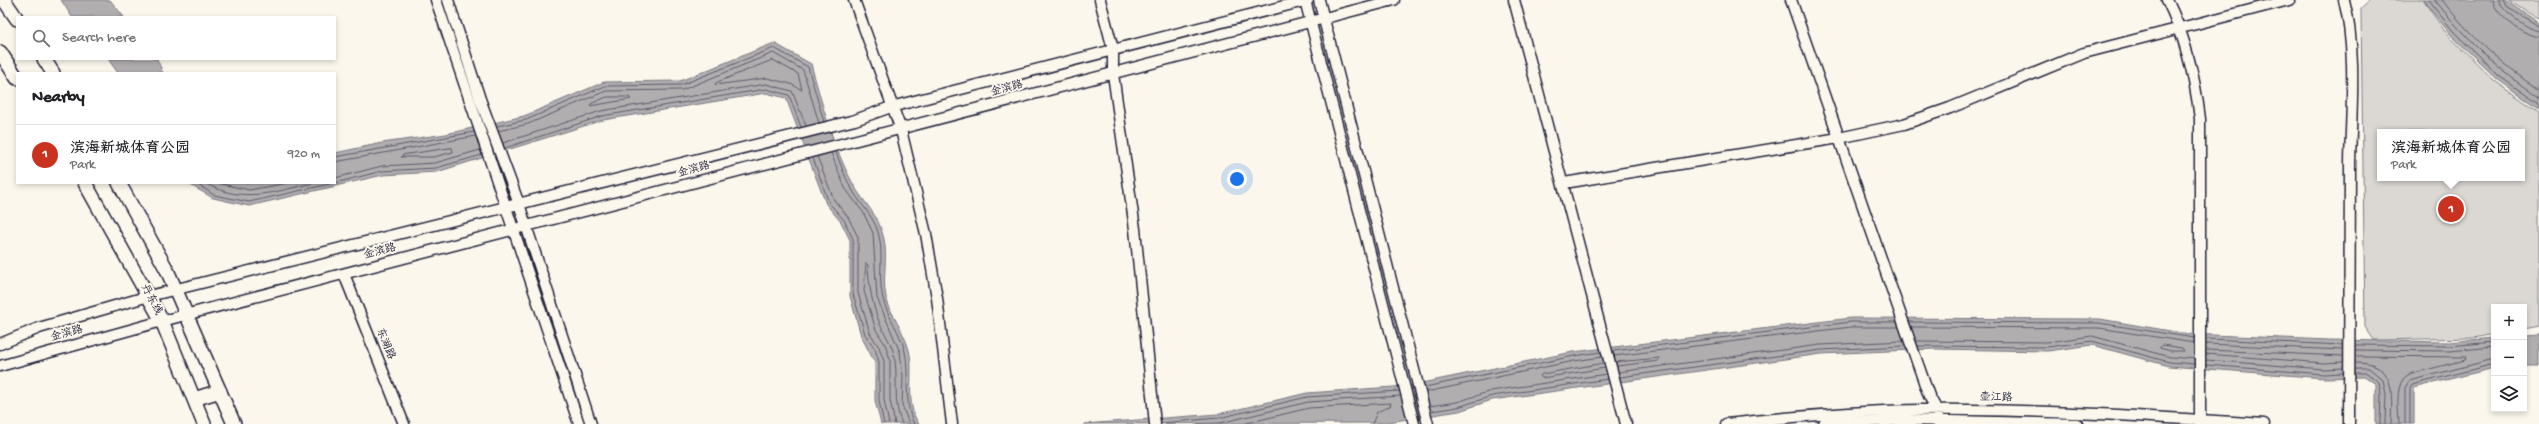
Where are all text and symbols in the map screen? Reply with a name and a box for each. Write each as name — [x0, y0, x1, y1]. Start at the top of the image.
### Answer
search box — [16, 16, 336, 60]
icon: search — [30, 27, 52, 49]
text: Search here — [62, 29, 136, 47]
street label: 金滨路 — [989, 78, 1024, 99]
text: Nearby — [32, 88, 85, 108]
popup — [2377, 129, 2525, 181]
text: 滨海新城体育公园 — [70, 140, 190, 158]
text: 滨海新城体育公园 — [2391, 140, 2511, 158]
text: 1 — [42, 147, 48, 162]
text: 920 m — [287, 147, 320, 162]
text: Park — [70, 158, 95, 173]
text: Park — [2391, 158, 2416, 173]
street label: 金滨路 — [676, 159, 711, 180]
your location — [1227, 169, 1247, 189]
pin: 1 — [2438, 194, 2464, 224]
street label: 金滨路 — [362, 241, 397, 262]
street label: 丹东线 — [138, 282, 165, 317]
map controls — [2491, 304, 2527, 412]
button: + — [2491, 304, 2527, 340]
street label: 金滨路 — [49, 323, 84, 344]
street label: 东湖路 — [373, 326, 398, 362]
button: − — [2491, 340, 2527, 376]
button: layers — [2491, 376, 2527, 412]
street label: 壶江路 — [1979, 390, 2013, 405]

